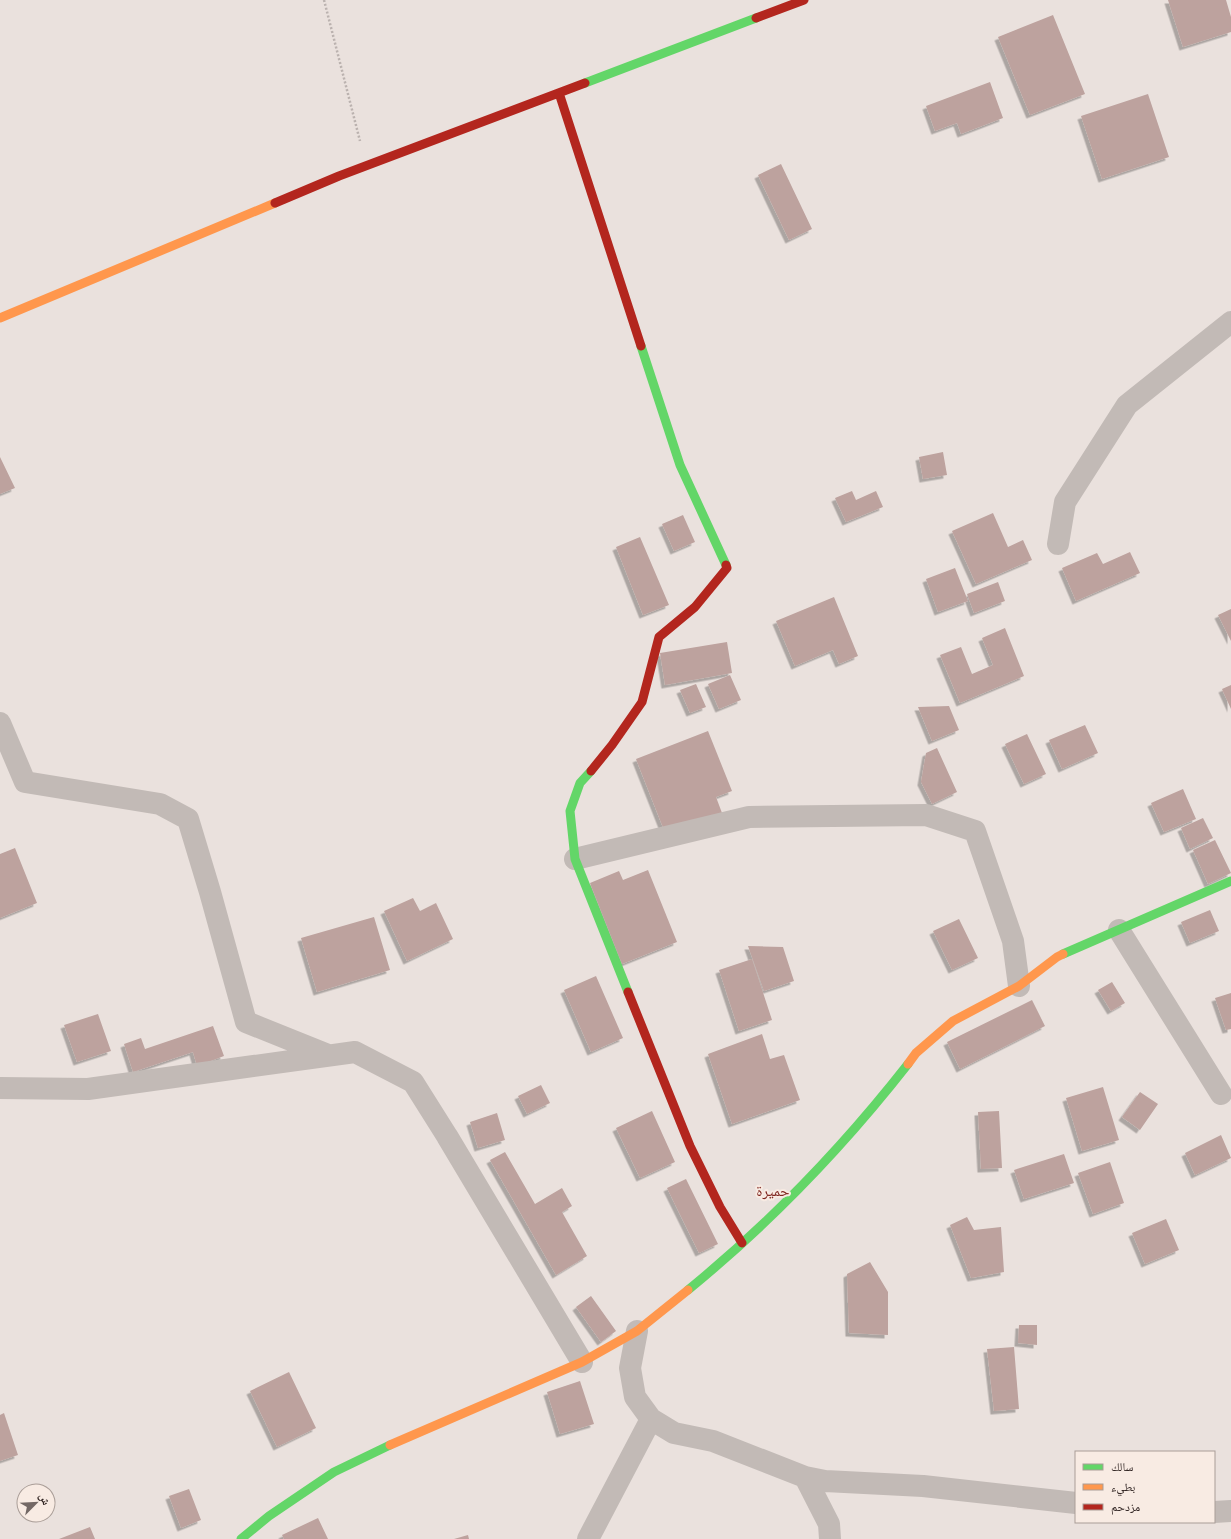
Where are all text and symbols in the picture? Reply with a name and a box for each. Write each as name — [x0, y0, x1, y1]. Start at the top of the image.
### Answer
district label: حميرة — [756, 1183, 790, 1202]
legend — [1075, 1451, 1215, 1523]
text: سالك — [1111, 1460, 1133, 1476]
text: بطيء — [1111, 1480, 1135, 1497]
north arrow — [16, 1483, 56, 1523]
text: ش — [35, 1491, 53, 1508]
text: مزدحم — [1111, 1500, 1140, 1516]

